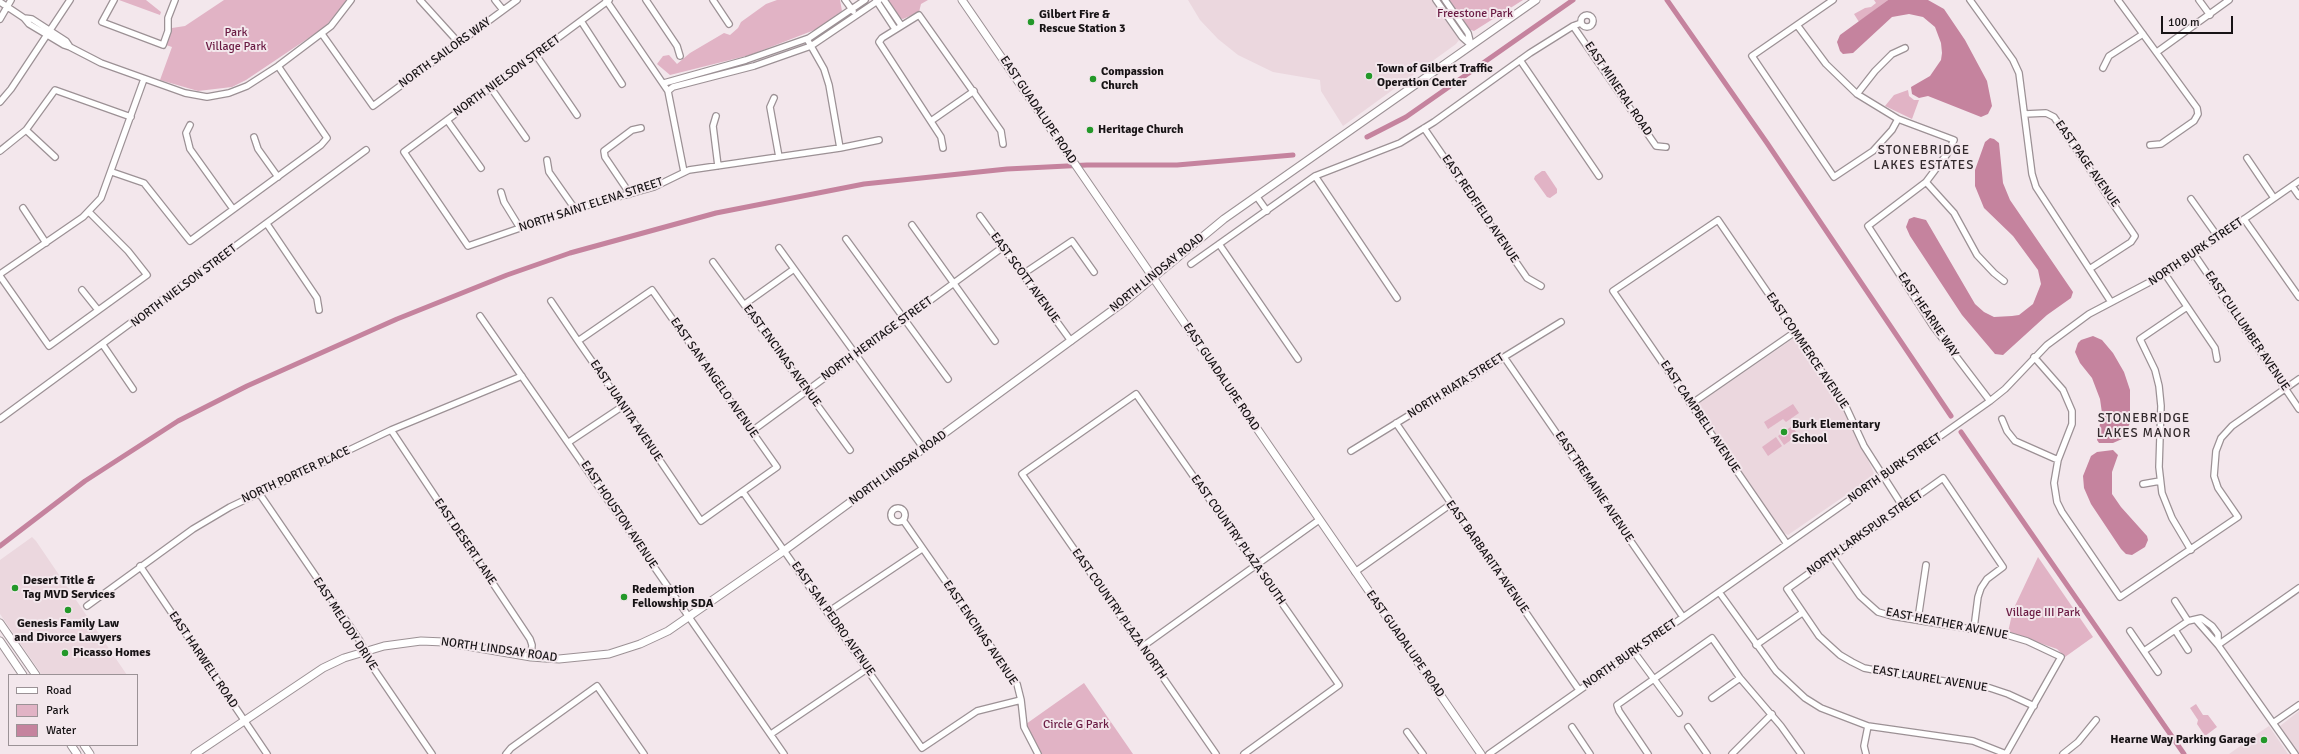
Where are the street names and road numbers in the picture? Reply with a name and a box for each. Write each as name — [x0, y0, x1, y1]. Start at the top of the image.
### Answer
street label: NORTH SAILORS WAY — [396, 15, 494, 91]
street label: NORTH NIELSON STREET — [451, 32, 563, 120]
street label: EAST MINERAL ROAD — [1581, 39, 1655, 139]
street label: EAST GUADALUPE ROAD — [997, 53, 1079, 167]
street label: EAST PAGE AVENUE — [2052, 118, 2122, 210]
street label: EAST REDFIELD AVENUE — [1438, 152, 1522, 266]
street label: NORTH SAINT ELENA STREET — [517, 175, 665, 235]
street label: NORTH BURK STREET — [2146, 215, 2246, 289]
street label: EAST SCOTT AVENUE — [987, 230, 1063, 326]
street label: NORTH LINDSAY ROAD — [1107, 231, 1207, 315]
street label: NORTH NIELSON STREET — [128, 242, 240, 330]
street label: EAST CULLUMBER AVENUE — [2202, 268, 2292, 394]
street label: EAST HEARNE WAY — [1894, 270, 1962, 360]
street label: EAST COMMERCE AVENUE — [1763, 290, 1851, 412]
street label: NORTH HERITAGE STREET — [819, 294, 935, 384]
street label: EAST ENCINAS AVENUE — [740, 302, 824, 410]
street label: EAST SAN ANGELO AVENUE — [667, 315, 761, 441]
street label: EAST GUADALUPE ROAD — [1180, 320, 1262, 434]
street label: NORTH RIATA STREET — [1405, 350, 1507, 422]
street label: EAST JUANITA AVENUE — [587, 357, 665, 465]
street label: EAST CAMPBELL AVENUE — [1657, 358, 1743, 476]
street label: NORTH LINDSAY ROAD — [846, 428, 950, 508]
street label: EAST TREMAINE AVENUE — [1552, 429, 1636, 545]
street label: NORTH BURK STREET — [1845, 430, 1945, 506]
street label: NORTH PORTER PLACE — [239, 443, 353, 507]
street label: EAST HOUSTON AVENUE — [578, 458, 660, 572]
street label: EAST COUNTRY PLAZA SOUTH — [1188, 472, 1288, 608]
street label: NORTH LARKSPUR STREET — [1804, 488, 1926, 578]
street label: EAST DESERT LANE — [431, 496, 499, 588]
street label: EAST BARBARITA AVENUE — [1442, 498, 1532, 616]
street label: EAST COUNTRY PLAZA NORTH — [1068, 546, 1170, 682]
street label: EAST SAN PEDRO AVENUE — [788, 559, 878, 679]
street label: EAST MELODY DRIVE — [310, 575, 380, 673]
street label: EAST ENCINAS AVENUE — [940, 578, 1020, 688]
street label: EAST GUADALUPE ROAD — [1363, 588, 1447, 700]
street label: EAST HEATHER AVENUE — [1884, 605, 2010, 643]
street label: EAST HARWELL ROAD — [165, 609, 241, 711]
street label: NORTH BURK STREET — [1580, 616, 1680, 692]
street label: NORTH LINDSAY ROAD — [440, 635, 558, 665]
street label: EAST LAUREL AVENUE — [1871, 663, 1989, 695]

